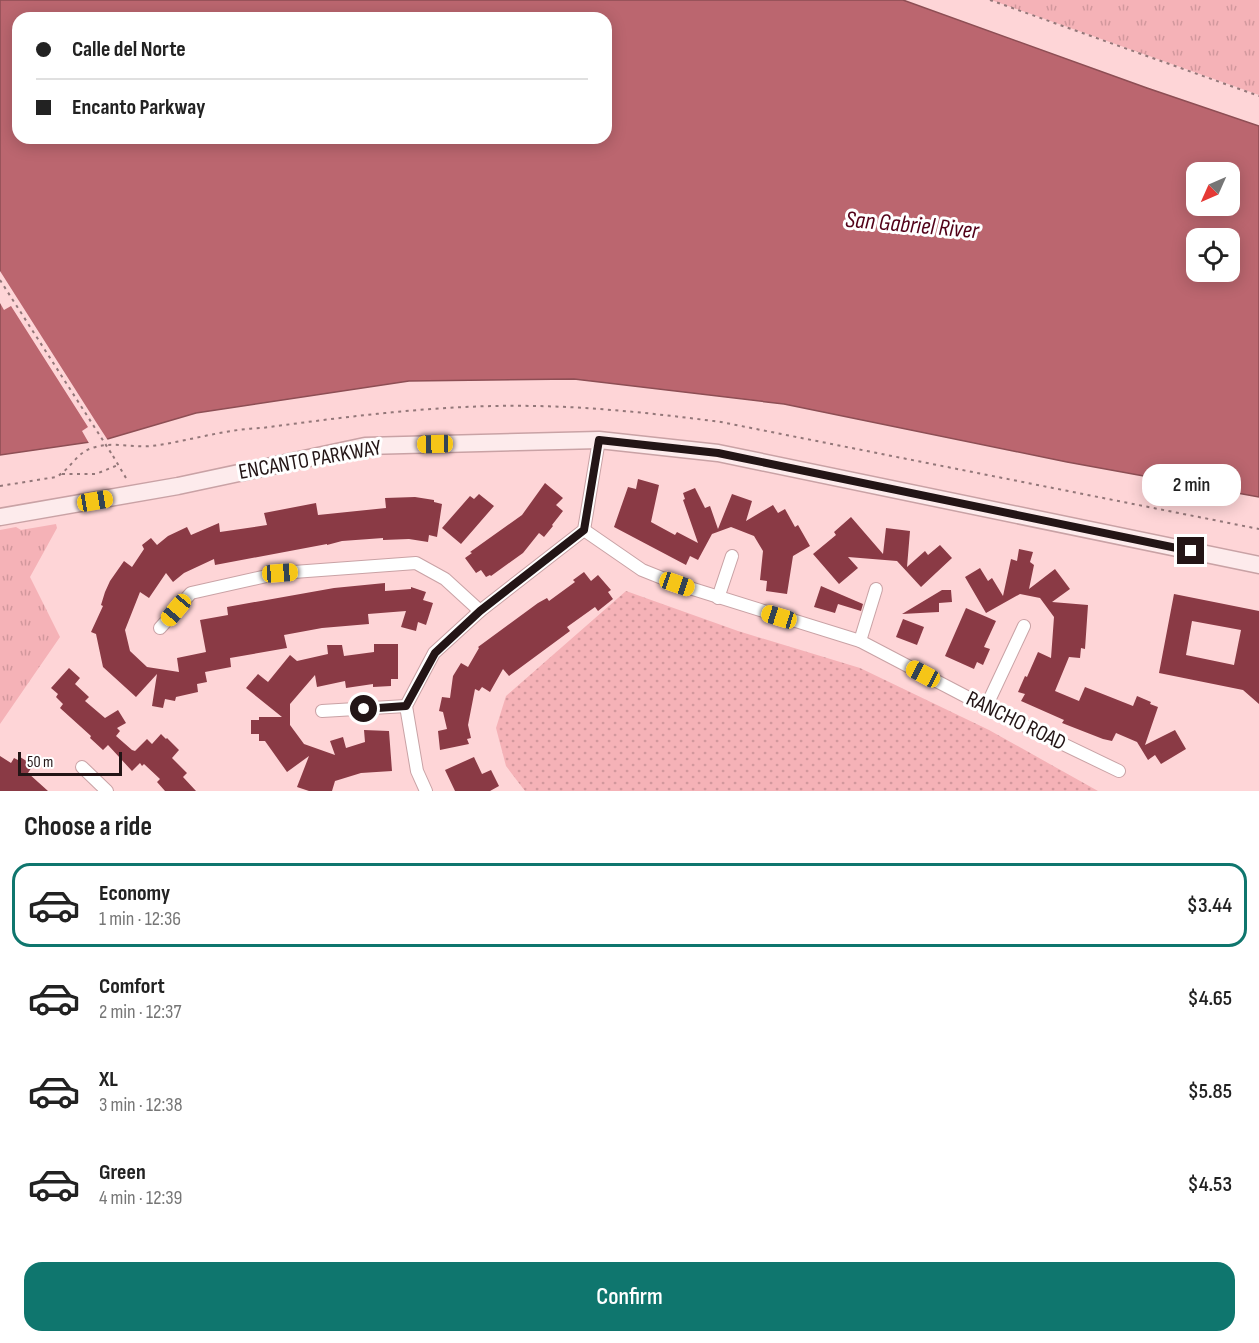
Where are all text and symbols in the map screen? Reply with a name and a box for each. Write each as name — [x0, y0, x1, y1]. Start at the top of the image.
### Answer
text: Calle del Norte — [72, 36, 186, 63]
text: Encanto Parkway — [72, 94, 205, 121]
north arrow — [1186, 162, 1240, 216]
map controls — [1186, 162, 1240, 282]
water label: San Gabriel River — [844, 205, 981, 245]
button: locate — [1186, 228, 1240, 282]
street label: ENCANTO PARKWAY — [236, 434, 384, 486]
car — [417, 435, 453, 453]
callout: 2 min — [1142, 464, 1240, 506]
text: 2 min — [1173, 473, 1210, 497]
car — [76, 489, 114, 513]
route end — [1177, 537, 1204, 564]
car — [261, 563, 299, 583]
car — [657, 570, 697, 598]
car — [158, 590, 194, 630]
car — [759, 603, 799, 631]
car — [903, 658, 943, 690]
street label: RANCHO ROAD — [962, 685, 1070, 757]
route start — [350, 695, 377, 722]
scale bar — [18, 749, 122, 776]
text: 50 m — [27, 753, 53, 772]
text: Choose a ride — [24, 811, 152, 843]
icon: car — [27, 878, 81, 932]
text: Economy — [99, 880, 170, 907]
text: $3.44 — [1187, 892, 1232, 919]
text: 1 min · 12:36 — [99, 907, 181, 931]
icon: car — [27, 971, 81, 1025]
text: Comfort — [99, 973, 165, 1000]
text: $4.65 — [1187, 985, 1232, 1012]
text: 2 min · 12:37 — [99, 1000, 182, 1024]
icon: car — [27, 1064, 81, 1118]
text: XL — [99, 1066, 118, 1093]
text: $5.85 — [1188, 1078, 1232, 1105]
text: 3 min · 12:38 — [99, 1093, 182, 1117]
icon: car — [27, 1157, 81, 1211]
text: Green — [99, 1159, 146, 1186]
text: $4.53 — [1187, 1171, 1232, 1198]
text: 4 min · 12:39 — [99, 1186, 182, 1210]
button: Confirm — [24, 1262, 1235, 1331]

